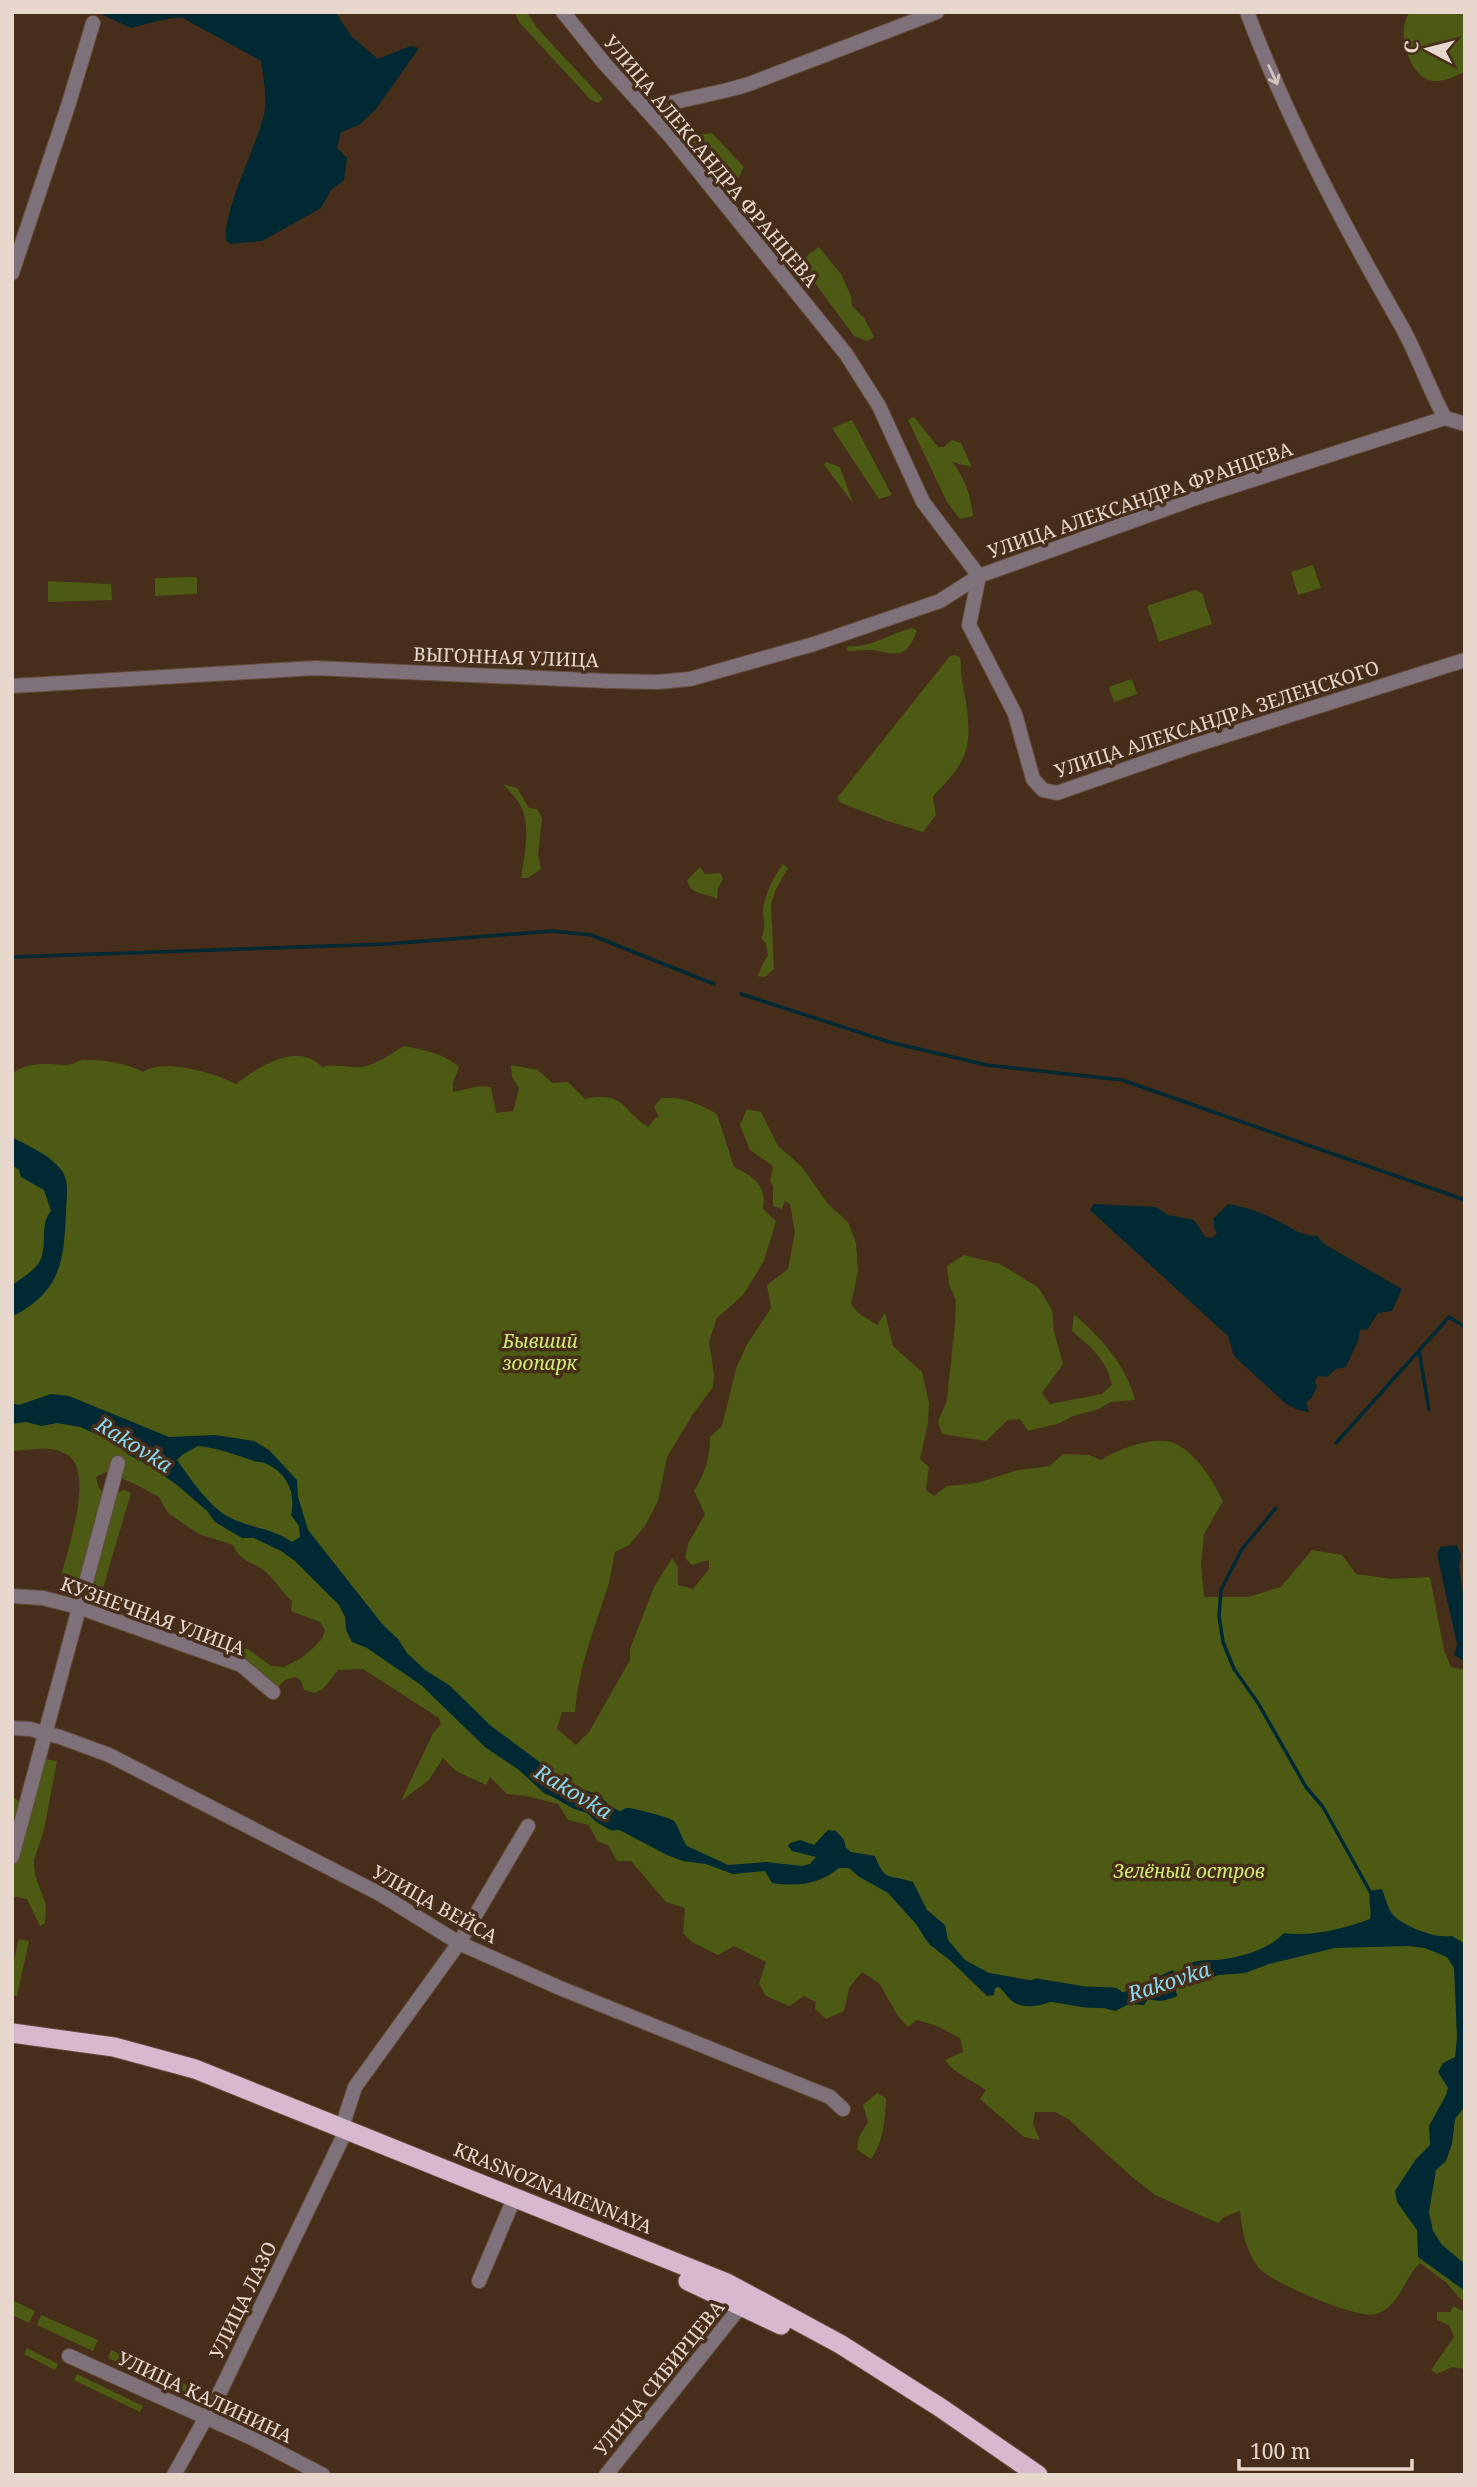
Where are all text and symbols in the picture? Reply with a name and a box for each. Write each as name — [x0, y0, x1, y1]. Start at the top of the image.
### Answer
north arrow — [1393, 14, 1463, 84]
street label: УЛИЦА АЛЕКСАНДРА ФРАНЦЕВА — [598, 30, 824, 293]
text: С — [1397, 39, 1425, 55]
one-way arrow — [1267, 64, 1280, 85]
street label: УЛИЦА АЛЕКСАНДРА ФРАНЦЕВА — [984, 435, 1296, 565]
street label: ВЫГОННАЯ УЛИЦА — [413, 641, 600, 673]
street label: УЛИЦА АЛЕКСАНДРА ЗЕЛЕНСКОГО — [1051, 654, 1383, 784]
park label: Бывший зоопарк — [501, 1328, 578, 1376]
water label: Rakovka — [90, 1409, 179, 1479]
street label: КУЗНЕЧНАЯ УЛИЦА — [57, 1571, 249, 1662]
water label: Rakovka — [529, 1757, 618, 1825]
park label: Зелёный остров — [1113, 1858, 1265, 1884]
street label: УЛИЦА ВЕЙСА — [368, 1859, 503, 1950]
water label: Rakovka — [1123, 1954, 1214, 2008]
street label: KRASNOZNAMENNAYA — [450, 2136, 657, 2240]
street label: УЛИЦА ЛАЗО — [203, 2237, 283, 2363]
street label: УЛИЦА СИБИРЦЕВА — [588, 2294, 730, 2461]
street label: УЛИЦА КАЛИНИНА — [113, 2345, 297, 2449]
scale bar — [1239, 2428, 1412, 2472]
text: 100 m — [1250, 2437, 1311, 2465]

